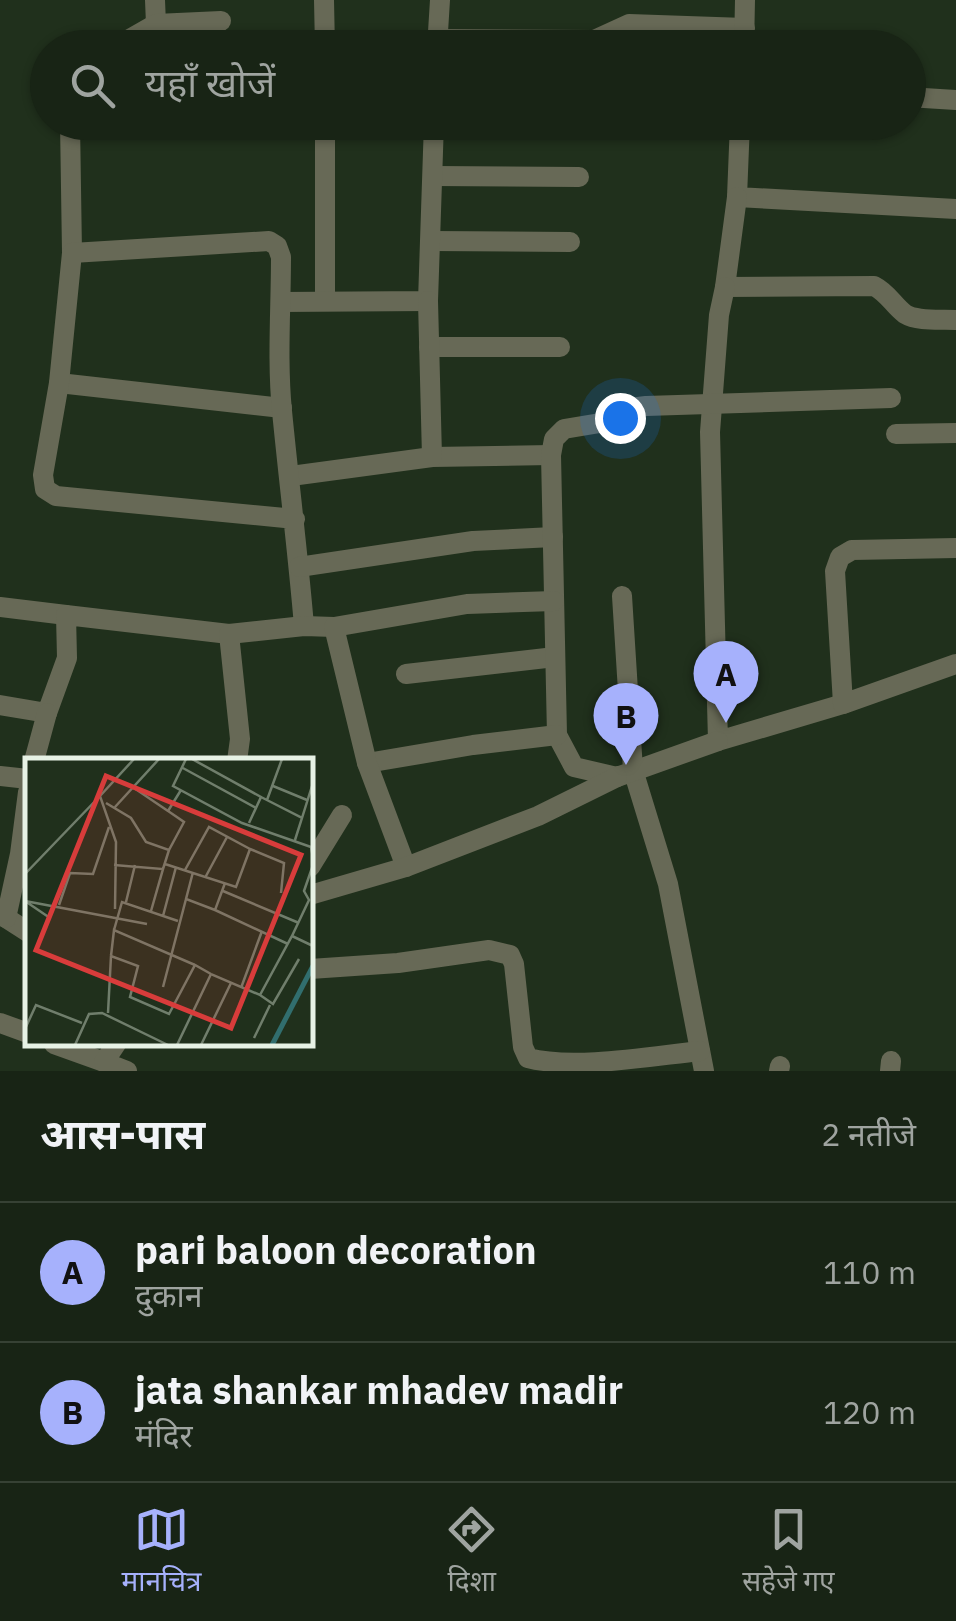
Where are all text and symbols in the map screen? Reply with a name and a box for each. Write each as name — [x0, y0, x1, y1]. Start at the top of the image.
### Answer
search box — [30, 30, 926, 140]
icon: search — [65, 58, 120, 113]
text: यहाँ खोजें — [145, 58, 275, 107]
your location — [595, 393, 646, 444]
pin: A — [694, 640, 758, 723]
pin: B — [594, 682, 658, 765]
inset map — [25, 758, 312, 1046]
text: आस-पास — [40, 1106, 205, 1161]
text: 2 नतीजे — [821, 1113, 916, 1155]
text: pari baloon decoration — [135, 1225, 537, 1274]
text: A — [62, 1251, 83, 1293]
text: 110 m — [823, 1251, 916, 1293]
text: दुकान — [135, 1274, 203, 1316]
text: jata shankar mhadev madir — [135, 1365, 623, 1414]
text: B — [62, 1391, 83, 1433]
text: 120 m — [823, 1391, 916, 1433]
text: मंदिर — [135, 1414, 193, 1456]
tab: मानचित्र — [121, 1502, 201, 1602]
tab: दिशा — [444, 1502, 499, 1602]
tab: सहेजे गए — [742, 1502, 835, 1602]

